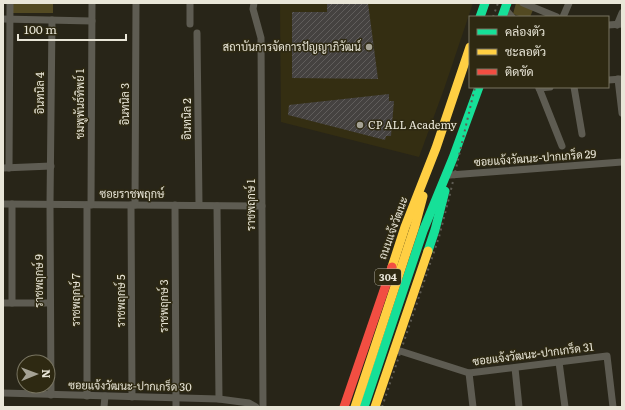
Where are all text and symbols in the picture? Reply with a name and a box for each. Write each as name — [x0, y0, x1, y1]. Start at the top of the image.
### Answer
scale bar — [18, 16, 126, 42]
legend — [469, 16, 609, 88]
text: 100 m — [24, 20, 57, 38]
text: คล่องตัว — [505, 22, 545, 40]
place label: สถาบันการจัดการปัญญาภิวัฒน์ — [223, 38, 361, 54]
marker: สถาบันการจัดการปัญญาภิวัฒน์ — [364, 42, 374, 52]
text: ชะลอตัว — [505, 42, 546, 60]
text: ติดขัด — [505, 62, 534, 80]
street label: ชมพูพันธ์ทิพย์ 1 — [71, 68, 88, 139]
street label: อินทนิล 4 — [31, 72, 47, 114]
street label: อินทนิล 3 — [116, 83, 132, 125]
street label: อินทนิล 2 — [178, 98, 194, 140]
place label: CP ALL Academy — [368, 116, 457, 132]
marker: CP ALL Academy — [355, 120, 365, 130]
street label: ซอยแจ้งวัฒนะ-ปากเกร็ด 29 — [473, 145, 597, 169]
street label: ราชพฤกษ์ 1 — [242, 178, 258, 231]
street label: ซอยราชพฤกษ์ — [100, 185, 165, 201]
street label: ถนนแจ้งวัฒนะ — [373, 194, 411, 261]
street label: ราชพฤกษ์ 9 — [30, 254, 46, 308]
road number: 304 — [375, 269, 401, 285]
street label: ราชพฤกษ์ 7 — [67, 273, 83, 327]
street label: ราชพฤกษ์ 5 — [112, 274, 128, 328]
street label: ราชพฤกษ์ 3 — [155, 279, 171, 333]
street label: ซอยแจ้งวัฒนะ-ปากเกร็ด 31 — [472, 338, 595, 368]
north arrow — [16, 354, 56, 394]
text: N — [39, 369, 55, 379]
street label: ซอยแจ้งวัฒนะ-ปากเกร็ด 30 — [68, 376, 192, 394]

